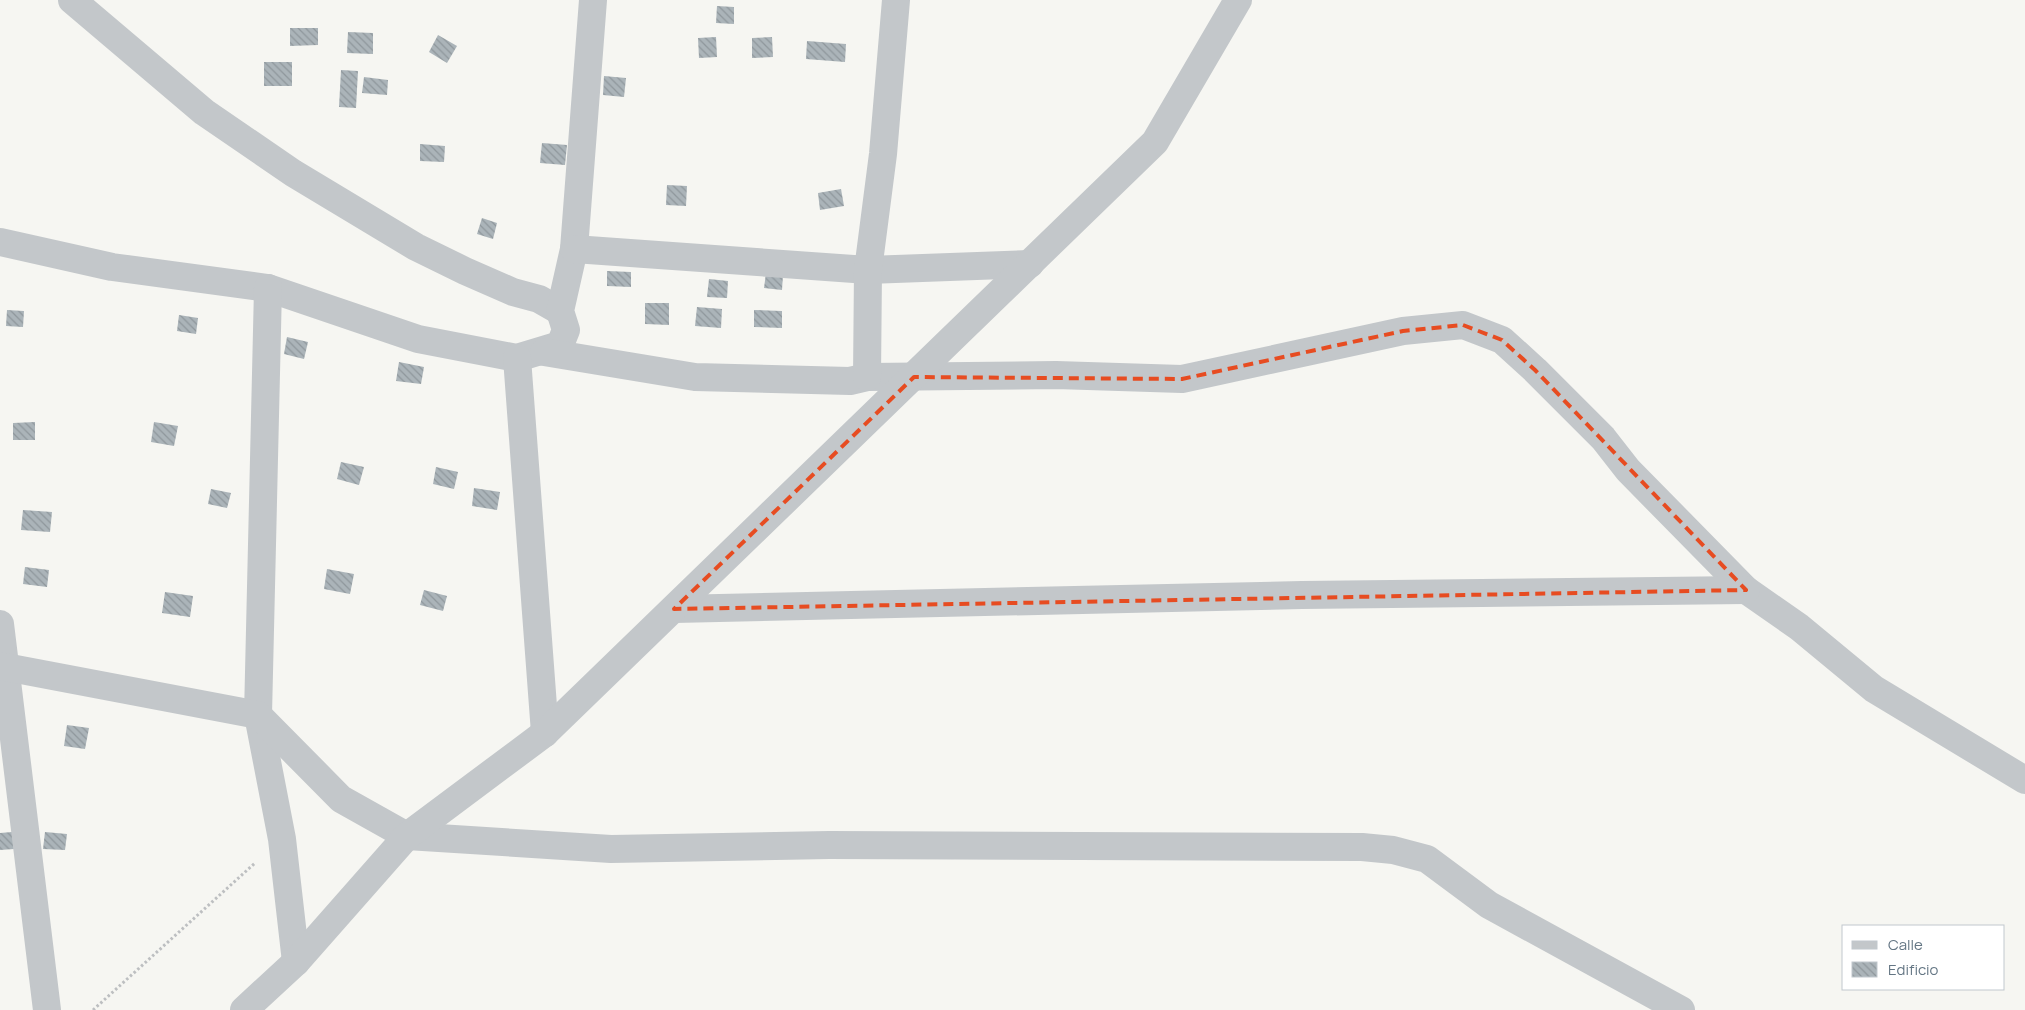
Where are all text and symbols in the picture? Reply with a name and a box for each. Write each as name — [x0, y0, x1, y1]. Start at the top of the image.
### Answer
legend — [1842, 925, 2005, 990]
text: Calle — [1888, 934, 1923, 955]
text: Edificio — [1888, 959, 1939, 980]

